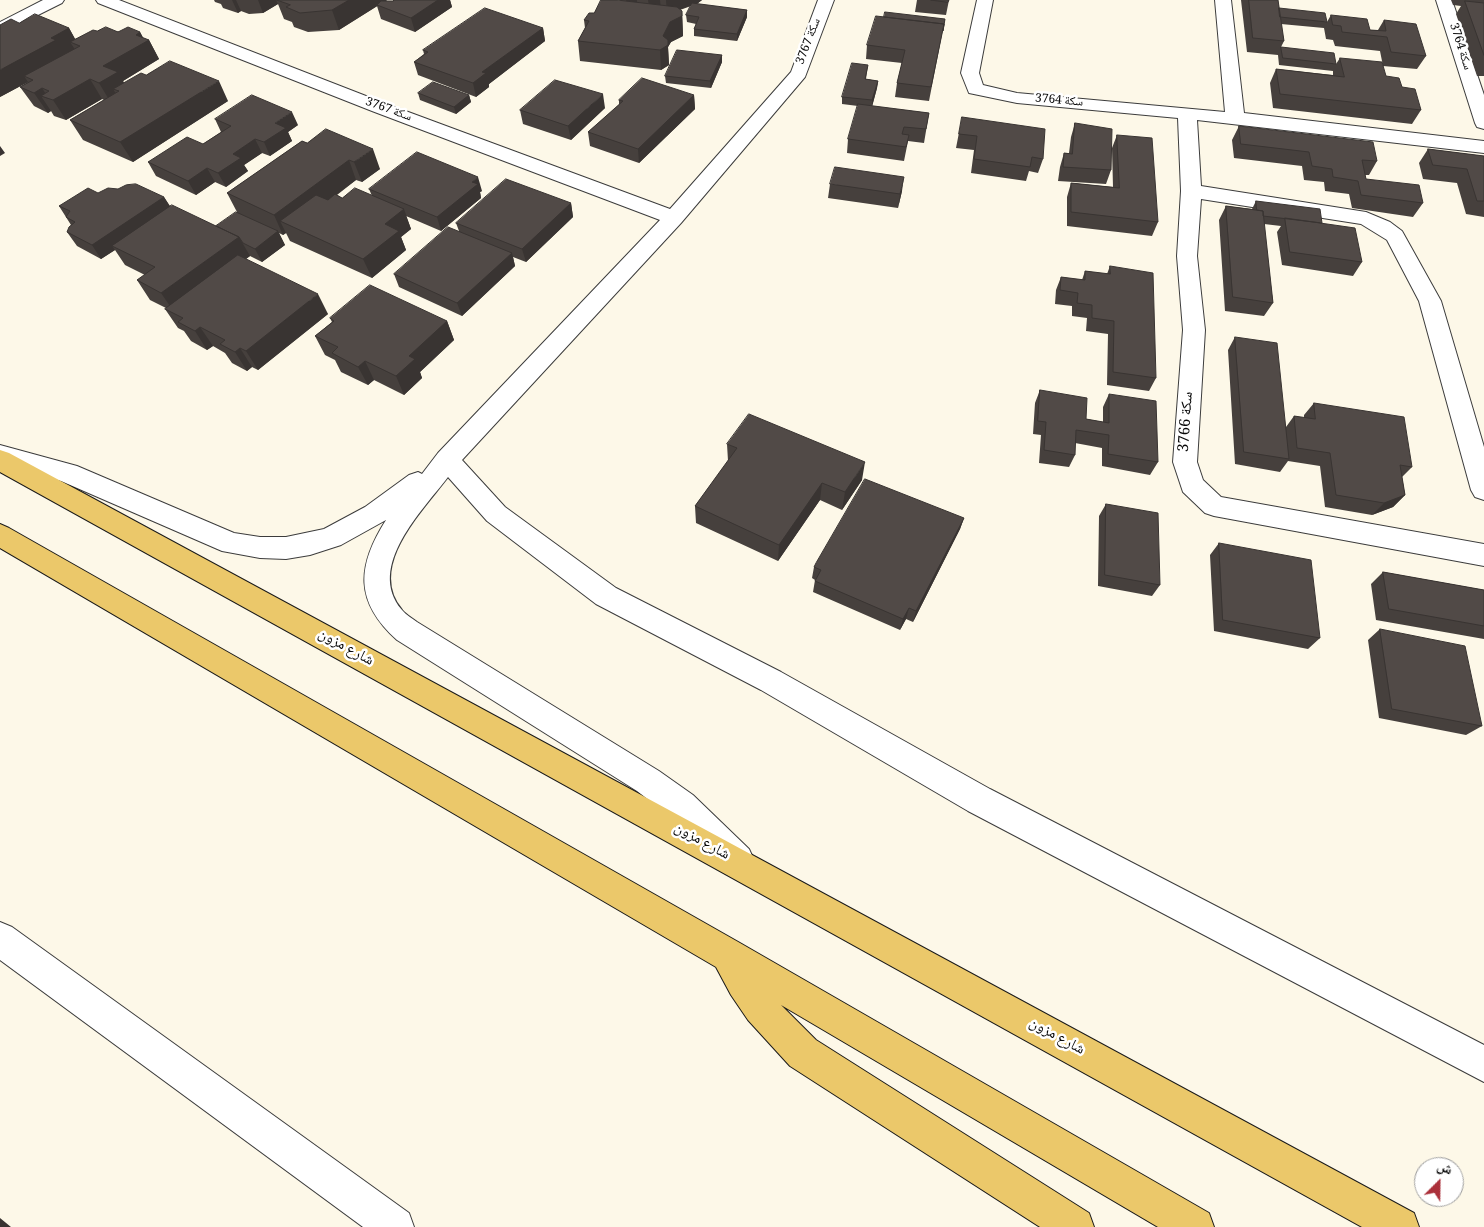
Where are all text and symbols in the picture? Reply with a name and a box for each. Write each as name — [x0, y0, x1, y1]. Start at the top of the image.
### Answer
street label: سكة 3767 — [795, 17, 825, 67]
street label: سكة 3764 — [1445, 22, 1473, 72]
street label: سكة 3764 — [1034, 93, 1084, 111]
street label: سكة 3767 — [363, 96, 413, 126]
street label: سكة 3766 — [1177, 391, 1199, 453]
street label: شارع مزون — [314, 626, 376, 672]
street label: شارع مزون — [670, 820, 732, 866]
street label: شارع مزون — [1025, 1015, 1087, 1061]
text: ش — [1433, 1155, 1456, 1183]
north arrow — [1414, 1157, 1464, 1207]

